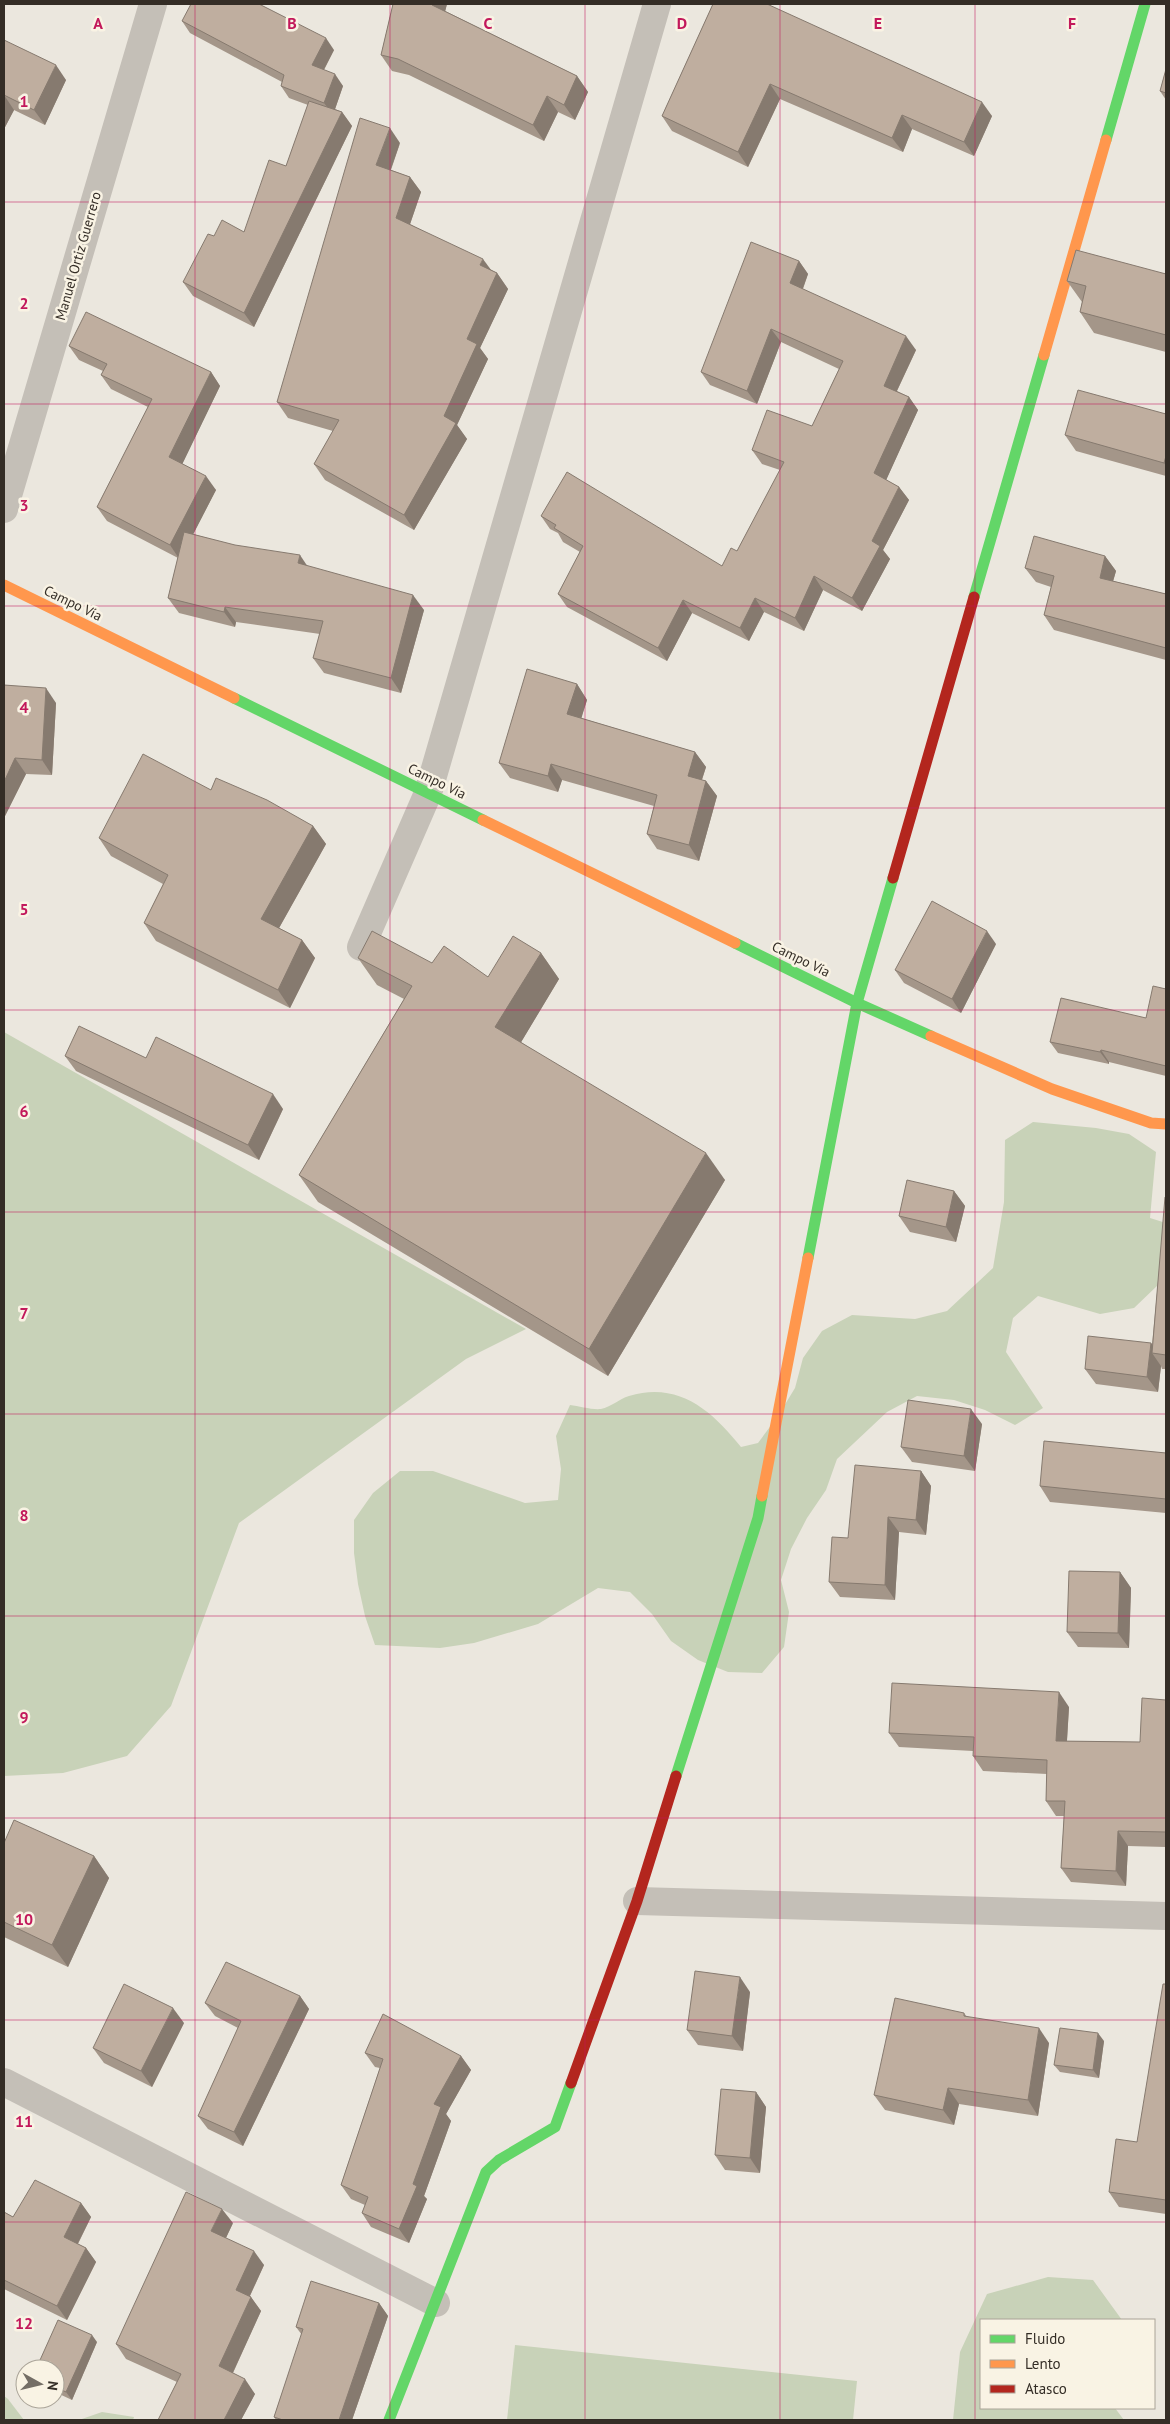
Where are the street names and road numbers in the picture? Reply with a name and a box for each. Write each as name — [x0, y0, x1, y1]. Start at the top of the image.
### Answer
street label: Manuel Ortiz Guerrero — [51, 190, 105, 322]
street label: Campo Vía — [41, 581, 105, 625]
street label: Campo Vía — [405, 759, 469, 803]
street label: Campo Vía — [769, 937, 833, 981]

